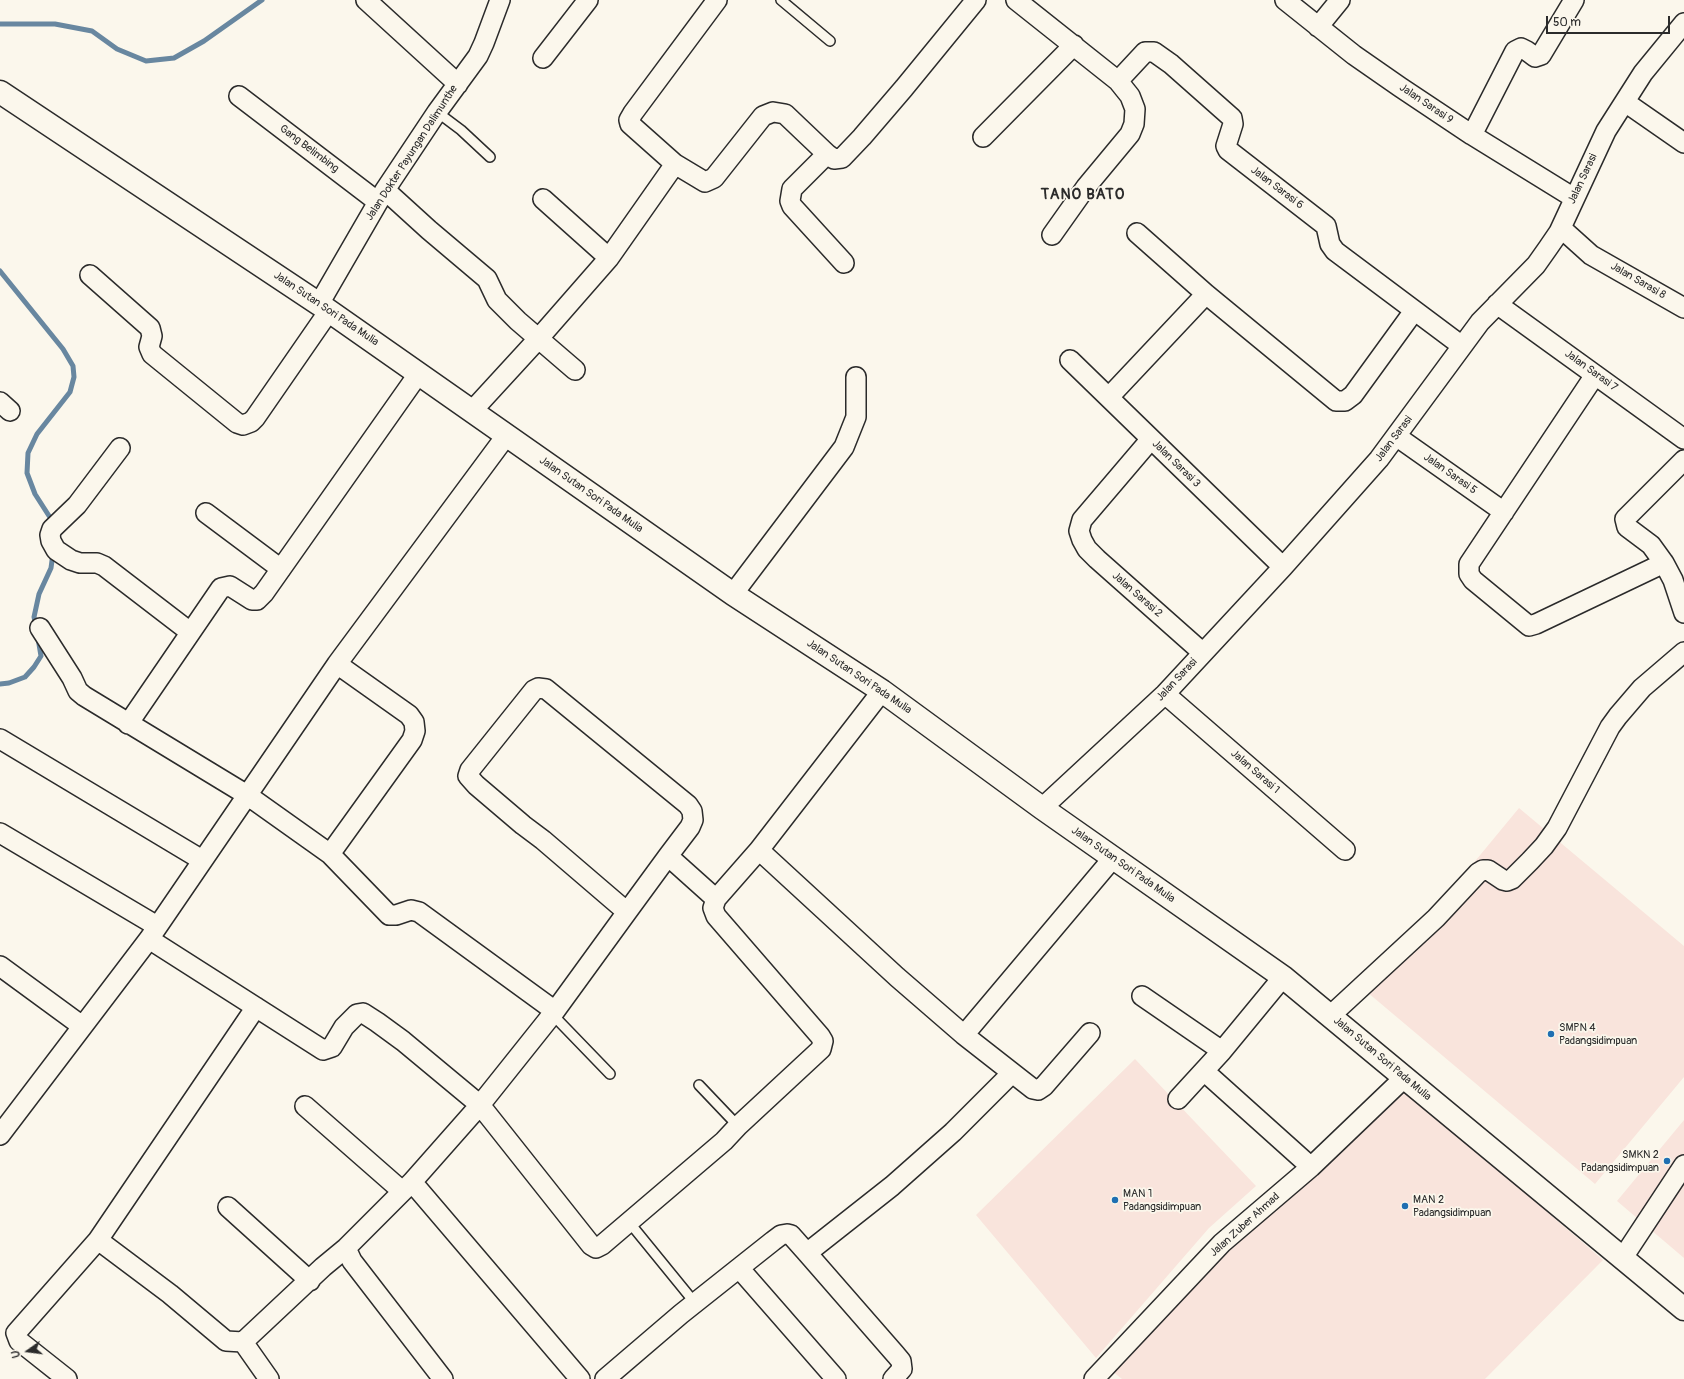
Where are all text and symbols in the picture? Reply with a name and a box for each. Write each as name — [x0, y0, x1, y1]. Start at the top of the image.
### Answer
scale bar — [1548, 8, 1672, 34]
text: 50 m — [1553, 15, 1581, 30]
street label: Jalan Sarasi 9 — [1397, 81, 1455, 127]
street label: Jalan Dokter Payungan Dalimunthe — [363, 83, 461, 223]
street label: Gang Belimbing — [277, 122, 341, 176]
street label: Jalan Sarasi — [1566, 152, 1600, 206]
street label: Jalan Sarasi 6 — [1248, 164, 1306, 212]
district label: TANO BATO — [1041, 186, 1125, 204]
street label: Jalan Sarasi 8 — [1608, 260, 1668, 302]
street label: Jalan Sutan Sori Pada Mulia — [271, 269, 381, 349]
street label: Jalan Sarasi 7 — [1562, 347, 1620, 395]
street label: Jalan Sarasi — [1373, 414, 1415, 464]
street label: Jalan Sarasi 3 — [1149, 438, 1203, 490]
street label: Jalan Sarasi 5 — [1421, 451, 1479, 497]
street label: Jalan Sutan Sori Pada Mulia — [537, 454, 645, 536]
street label: Jalan Sarasi 2 — [1109, 570, 1165, 620]
street label: Jalan Sutan Sori Pada Mulia — [804, 637, 914, 717]
street label: Jalan Sarasi — [1154, 656, 1200, 704]
street label: Jalan Sarasi 1 — [1228, 747, 1282, 797]
street label: Jalan Sutan Sori Pada Mulia — [1069, 824, 1177, 906]
street label: Jalan Sutan Sori Pada Mulia — [1330, 1014, 1434, 1104]
place label: SMPN 4 Padangsidimpuan — [1559, 1021, 1637, 1047]
marker: SMPN 4 Padangsidimpuan — [1546, 1029, 1556, 1039]
place label: SMKN 2 Padangsidimpuan — [1581, 1148, 1659, 1174]
marker: SMKN 2 Padangsidimpuan — [1662, 1156, 1672, 1166]
place label: MAN 1 Padangsidimpuan — [1123, 1187, 1201, 1213]
street label: Jalan Zuber Ahmad — [1207, 1190, 1283, 1260]
place label: MAN 2 Padangsidimpuan — [1413, 1193, 1491, 1219]
marker: MAN 1 Padangsidimpuan — [1110, 1195, 1120, 1205]
marker: MAN 2 Padangsidimpuan — [1400, 1201, 1410, 1211]
north arrow — [8, 1331, 48, 1371]
text: U — [9, 1349, 23, 1359]

